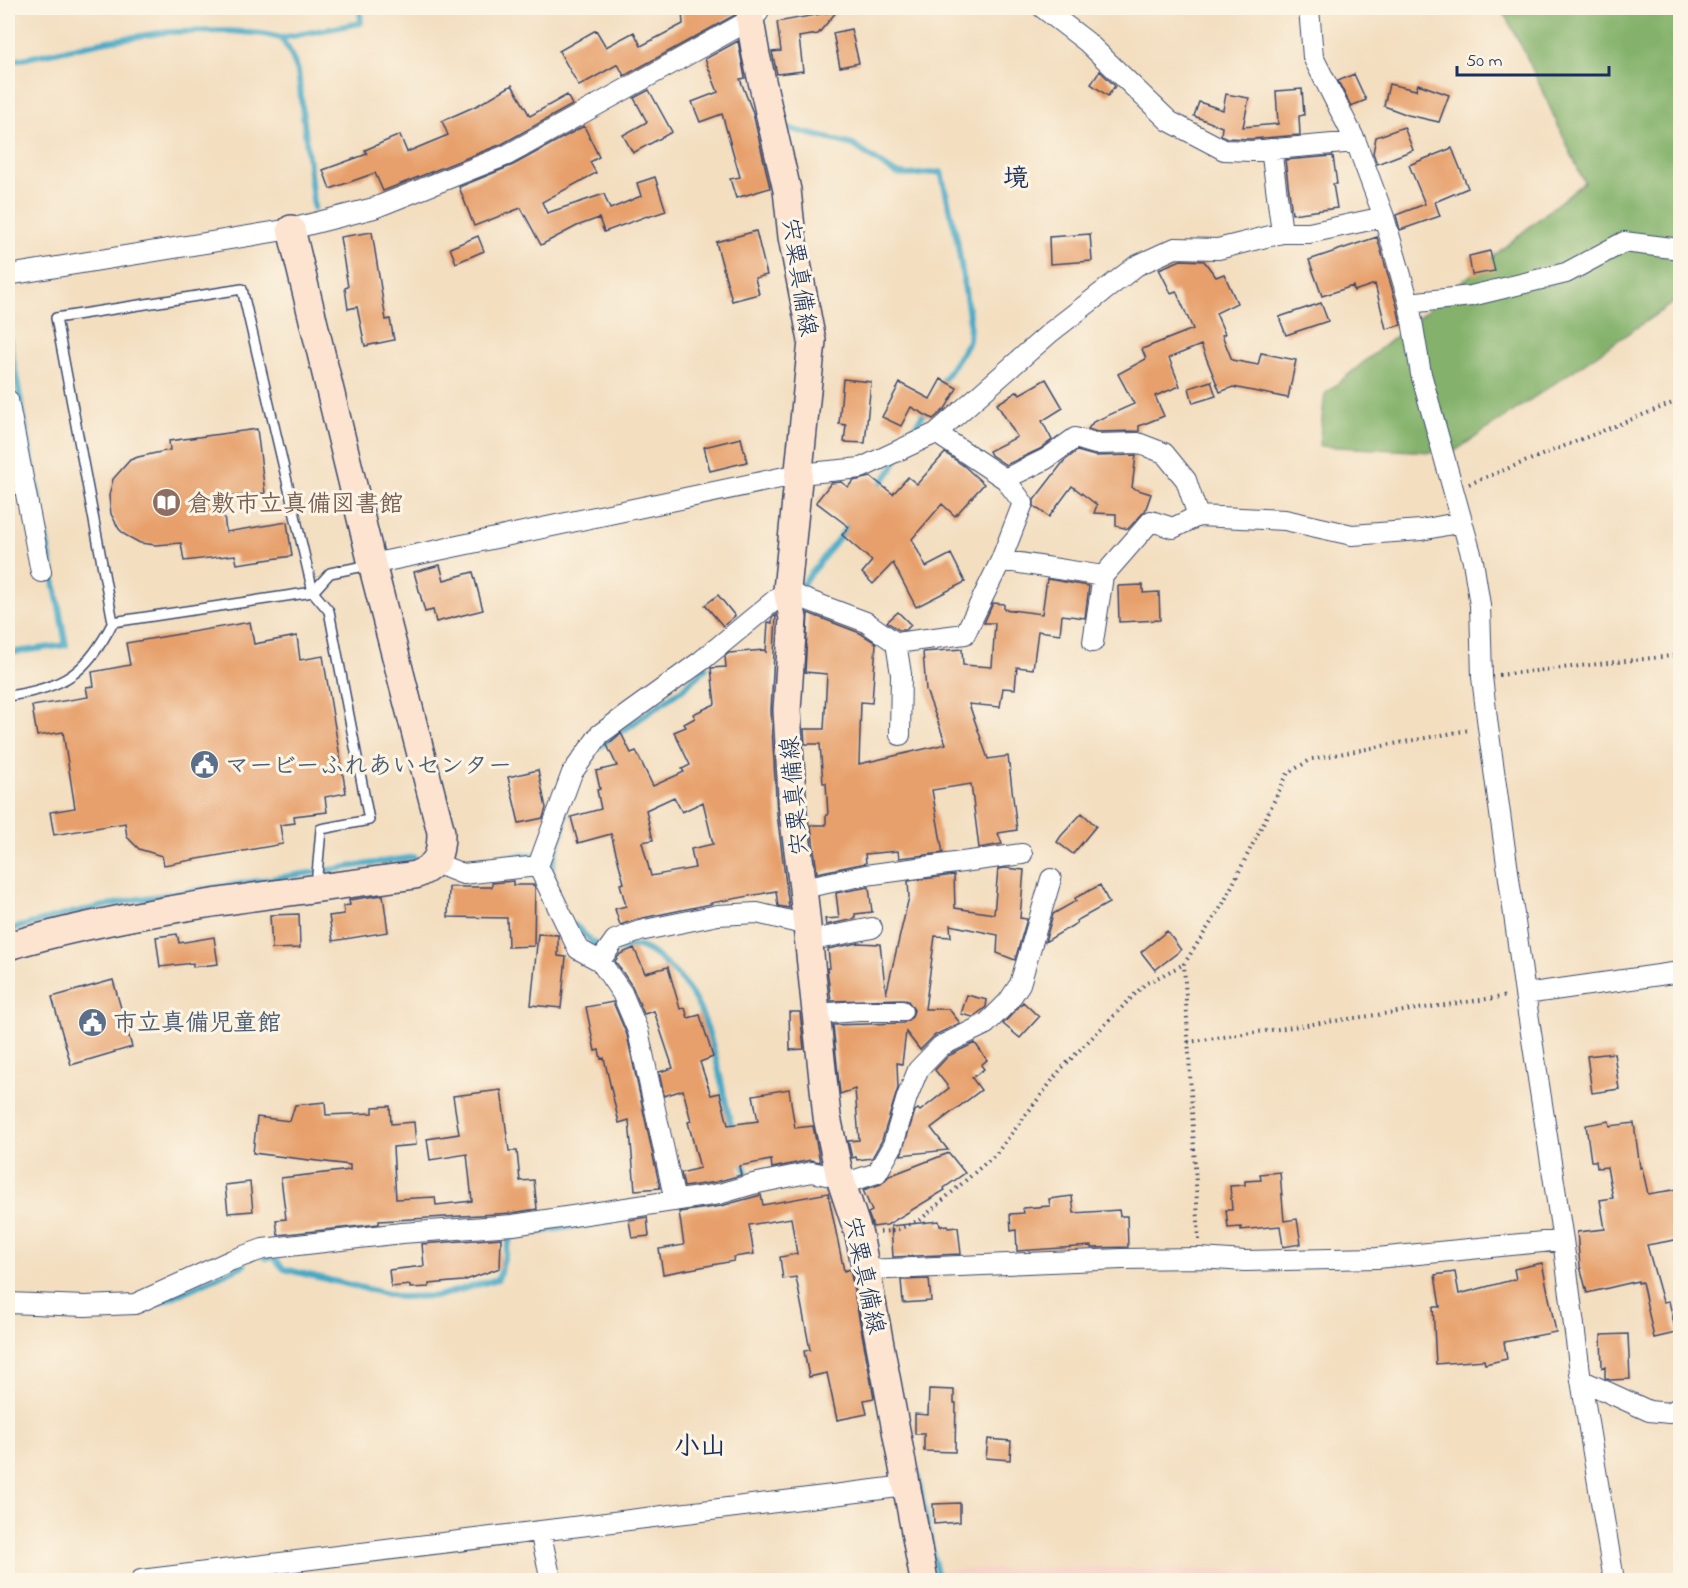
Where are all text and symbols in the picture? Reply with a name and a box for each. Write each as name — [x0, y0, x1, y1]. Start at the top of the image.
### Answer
scale bar — [1457, 39, 1608, 77]
text: 50 m — [1466, 49, 1503, 75]
district label: 境 — [1003, 161, 1029, 199]
street label: 宍粟真備線 — [771, 215, 824, 339]
library icon: 倉敷市立真備図書館 — [150, 487, 182, 519]
place label: 倉敷市立真備図書館 — [187, 488, 403, 523]
street label: 宍粟真備線 — [774, 734, 819, 857]
public building icon: マービーふれあいセンター — [188, 749, 220, 781]
place label: マービーふれあいセンター — [225, 750, 512, 785]
public building icon: 市立真備児童館 — [76, 1006, 108, 1038]
place label: 市立真備児童館 — [113, 1007, 281, 1042]
street label: 宍粟真備線 — [833, 1213, 892, 1338]
district label: 小山 — [674, 1429, 726, 1467]

